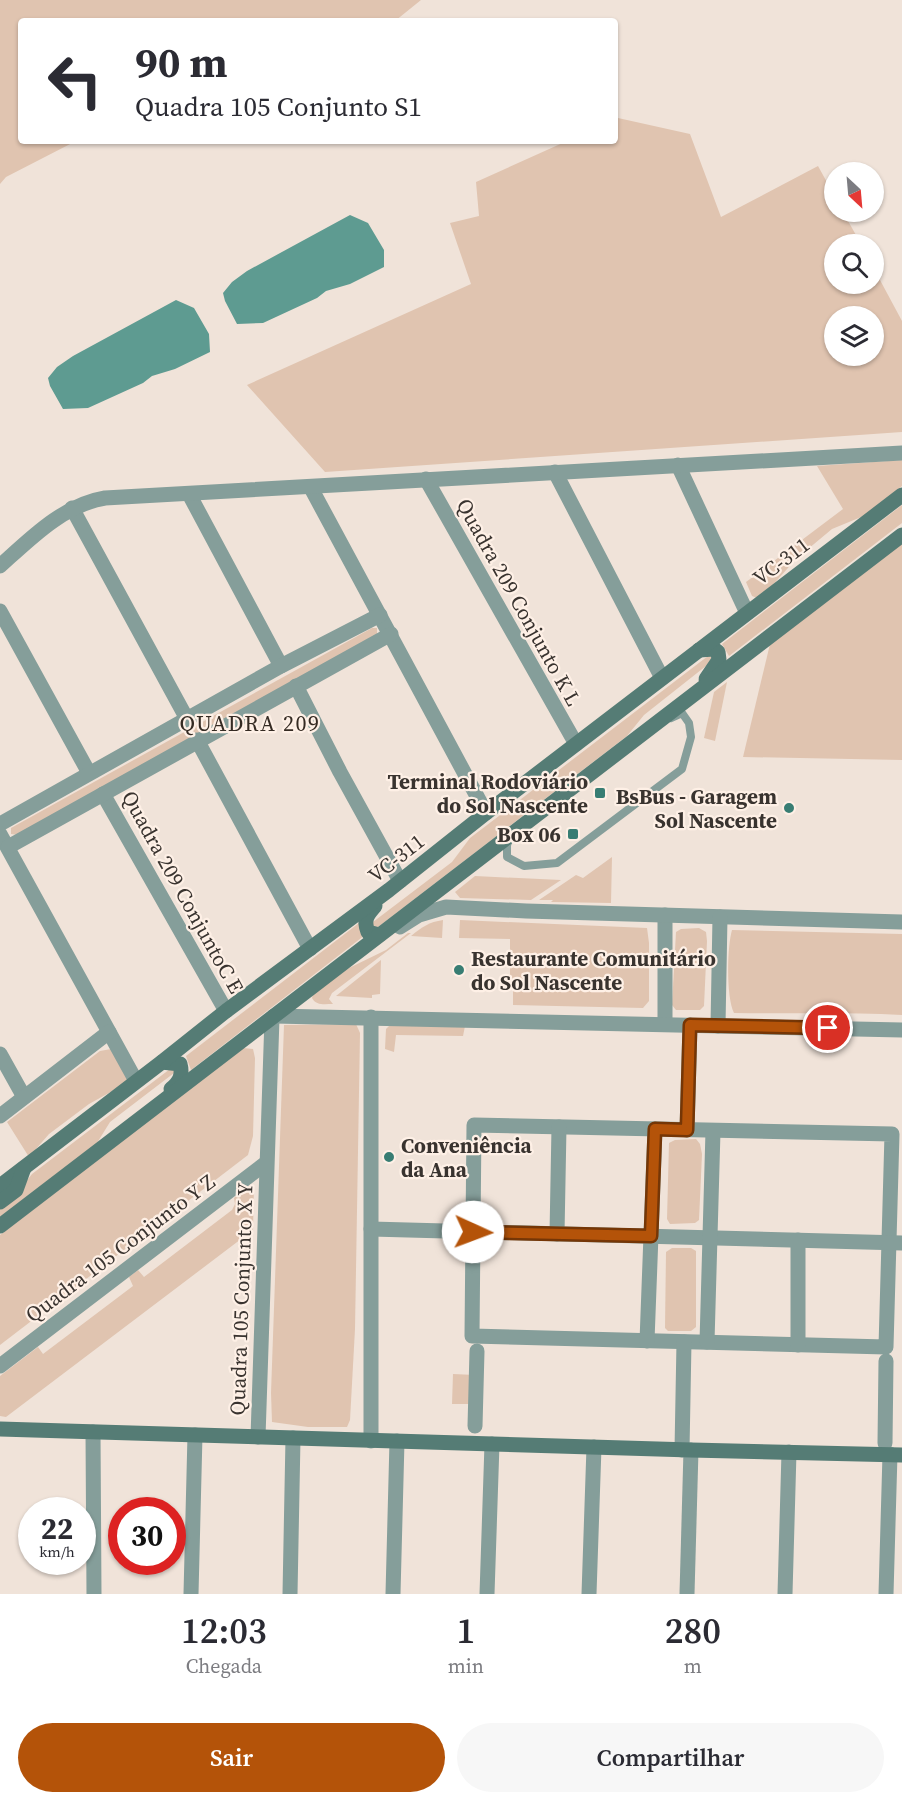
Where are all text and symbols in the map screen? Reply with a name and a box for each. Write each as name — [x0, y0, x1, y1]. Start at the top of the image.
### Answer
text: 90 m — [135, 33, 228, 91]
icon: left — [36, 42, 114, 120]
text: Quadra 105 Conjunto S1 — [135, 88, 422, 125]
north arrow — [824, 162, 884, 222]
map controls — [824, 162, 884, 366]
button: search — [824, 234, 884, 294]
button: layers — [824, 306, 884, 366]
street label: Quadra 209 Conjunto K L — [450, 493, 588, 711]
street label: VC-311 — [747, 530, 815, 592]
district label: QUADRA 209 — [180, 708, 320, 738]
place label: Terminal Rodoviário do Sol Nascente — [387, 767, 588, 820]
place label: BsBus - Garagem Sol Nascente — [616, 782, 777, 835]
street label: Quadra 209 ConjuntoC E — [115, 785, 251, 999]
marker: Terminal Rodoviário do Sol Nascente — [593, 786, 607, 800]
marker: BsBus - Garagem Sol Nascente — [782, 801, 796, 815]
place label: Box 06 — [497, 820, 561, 849]
street label: VC-311 — [362, 827, 430, 889]
marker: Box 06 — [566, 827, 580, 841]
place label: Restaurante Comunitário do Sol Nascente — [471, 944, 716, 997]
marker: Restaurante Comunitário do Sol Nascente — [452, 963, 466, 977]
pin — [802, 1002, 853, 1053]
icon: arrive — [811, 1011, 844, 1044]
place label: Conveniência da Ana — [401, 1131, 533, 1184]
marker: Conveniência da Ana — [382, 1150, 396, 1164]
street label: Quadra 105 Conjunto Y Z — [19, 1167, 221, 1329]
street label: Quadra 105 Conjunto X Y — [222, 1181, 260, 1416]
position arrow — [441, 1200, 505, 1264]
speed limit sign: 30 — [108, 1497, 186, 1575]
text: 22 — [41, 1508, 73, 1549]
text: km/h — [39, 1541, 75, 1562]
text: 12:03 — [181, 1606, 267, 1655]
text: 1 — [456, 1606, 475, 1655]
text: 280 — [665, 1606, 721, 1655]
text: Chegada — [186, 1652, 262, 1680]
text: min — [448, 1652, 484, 1680]
text: m — [684, 1652, 702, 1680]
button: Sair — [18, 1723, 445, 1792]
button: Compartilhar — [457, 1723, 884, 1792]

